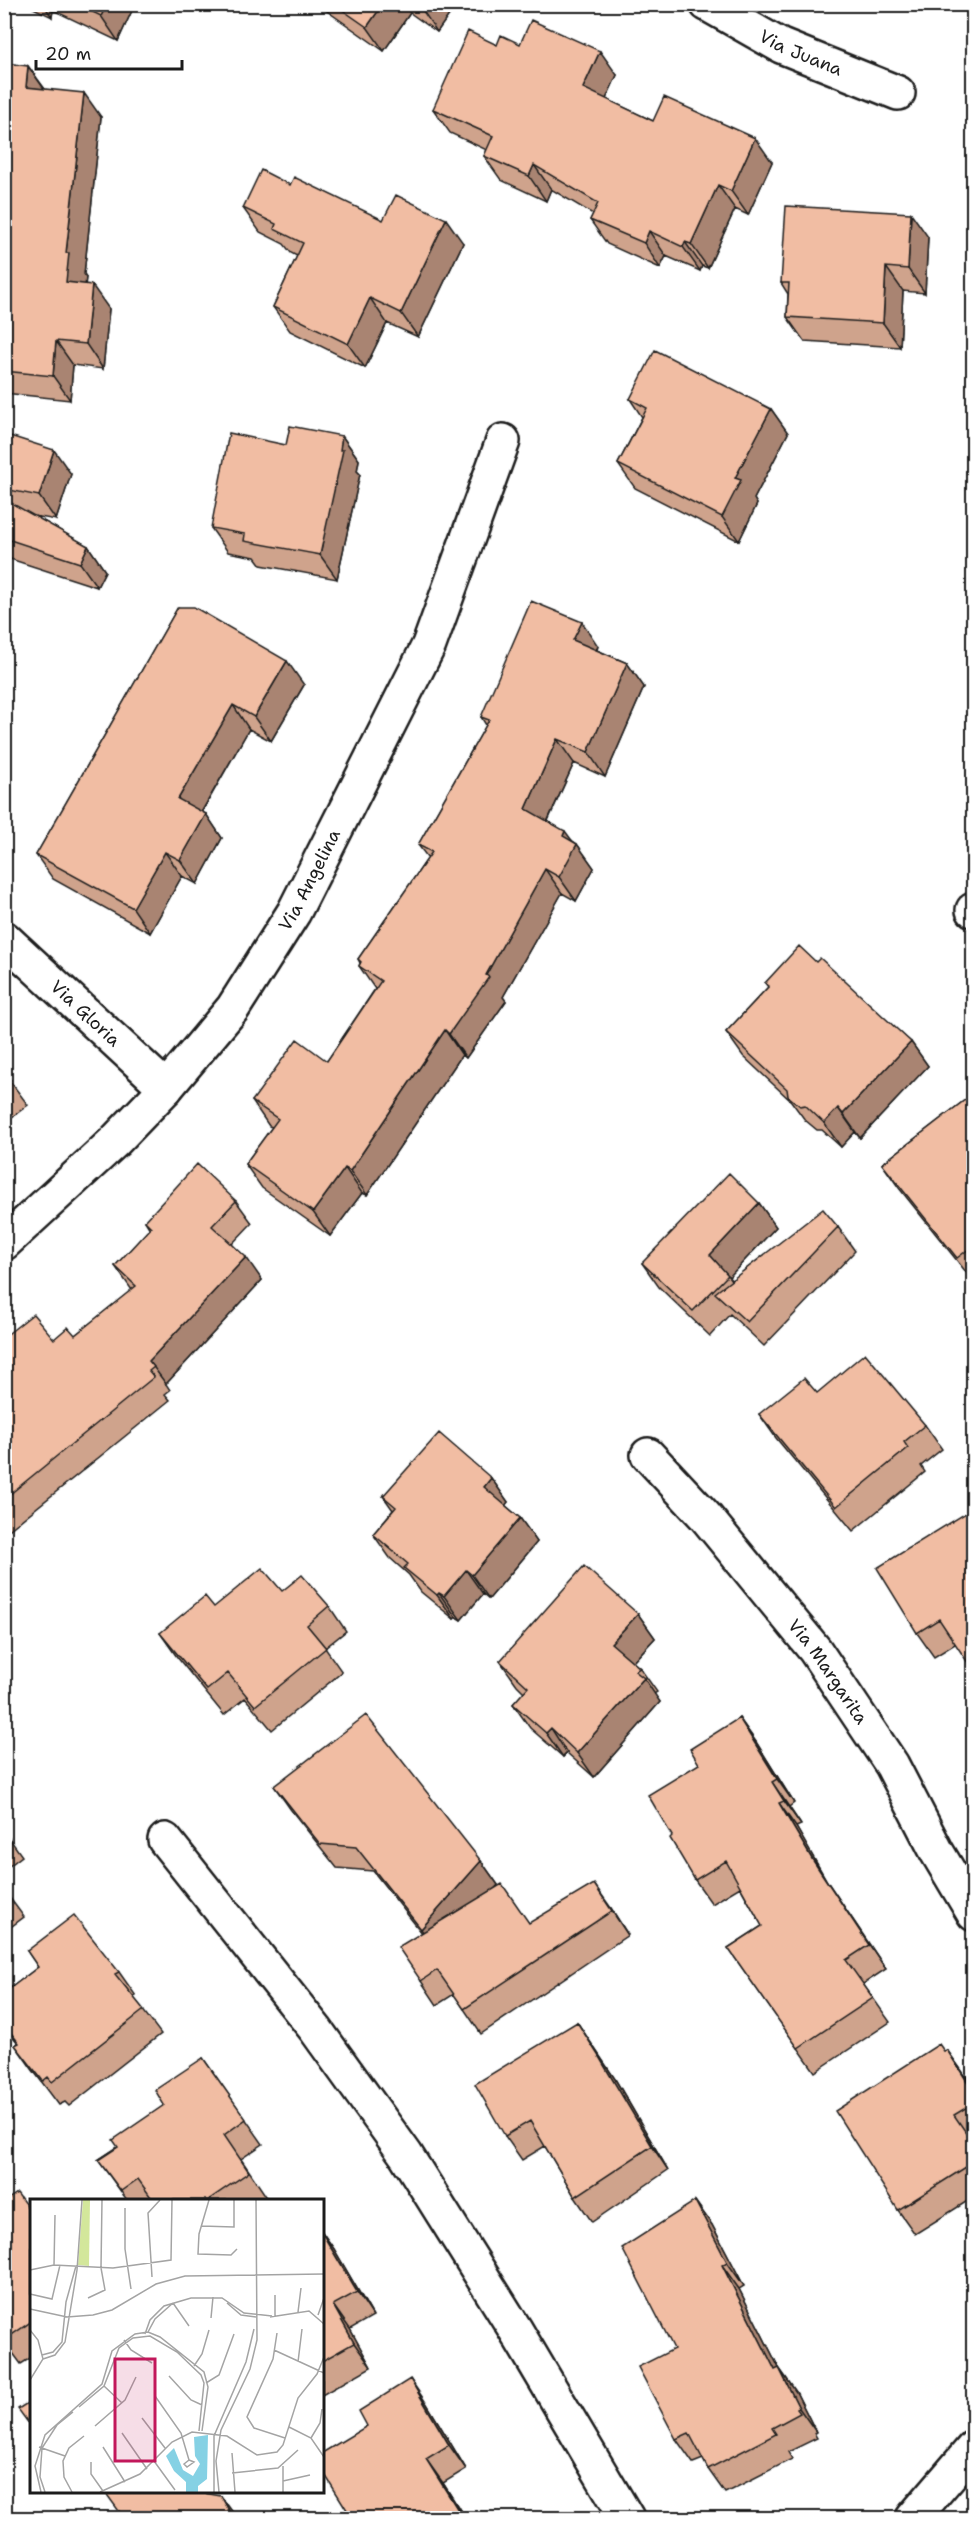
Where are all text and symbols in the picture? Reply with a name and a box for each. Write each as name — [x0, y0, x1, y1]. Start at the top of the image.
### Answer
street label: Via Juana — [755, 24, 846, 81]
scale bar — [36, 33, 182, 71]
text: 20 m — [45, 42, 91, 66]
street label: Via Angelina — [273, 825, 346, 935]
street label: Via Gloria — [45, 975, 126, 1052]
street label: Via Margarita — [782, 1614, 873, 1729]
inset map — [30, 2199, 324, 2493]

